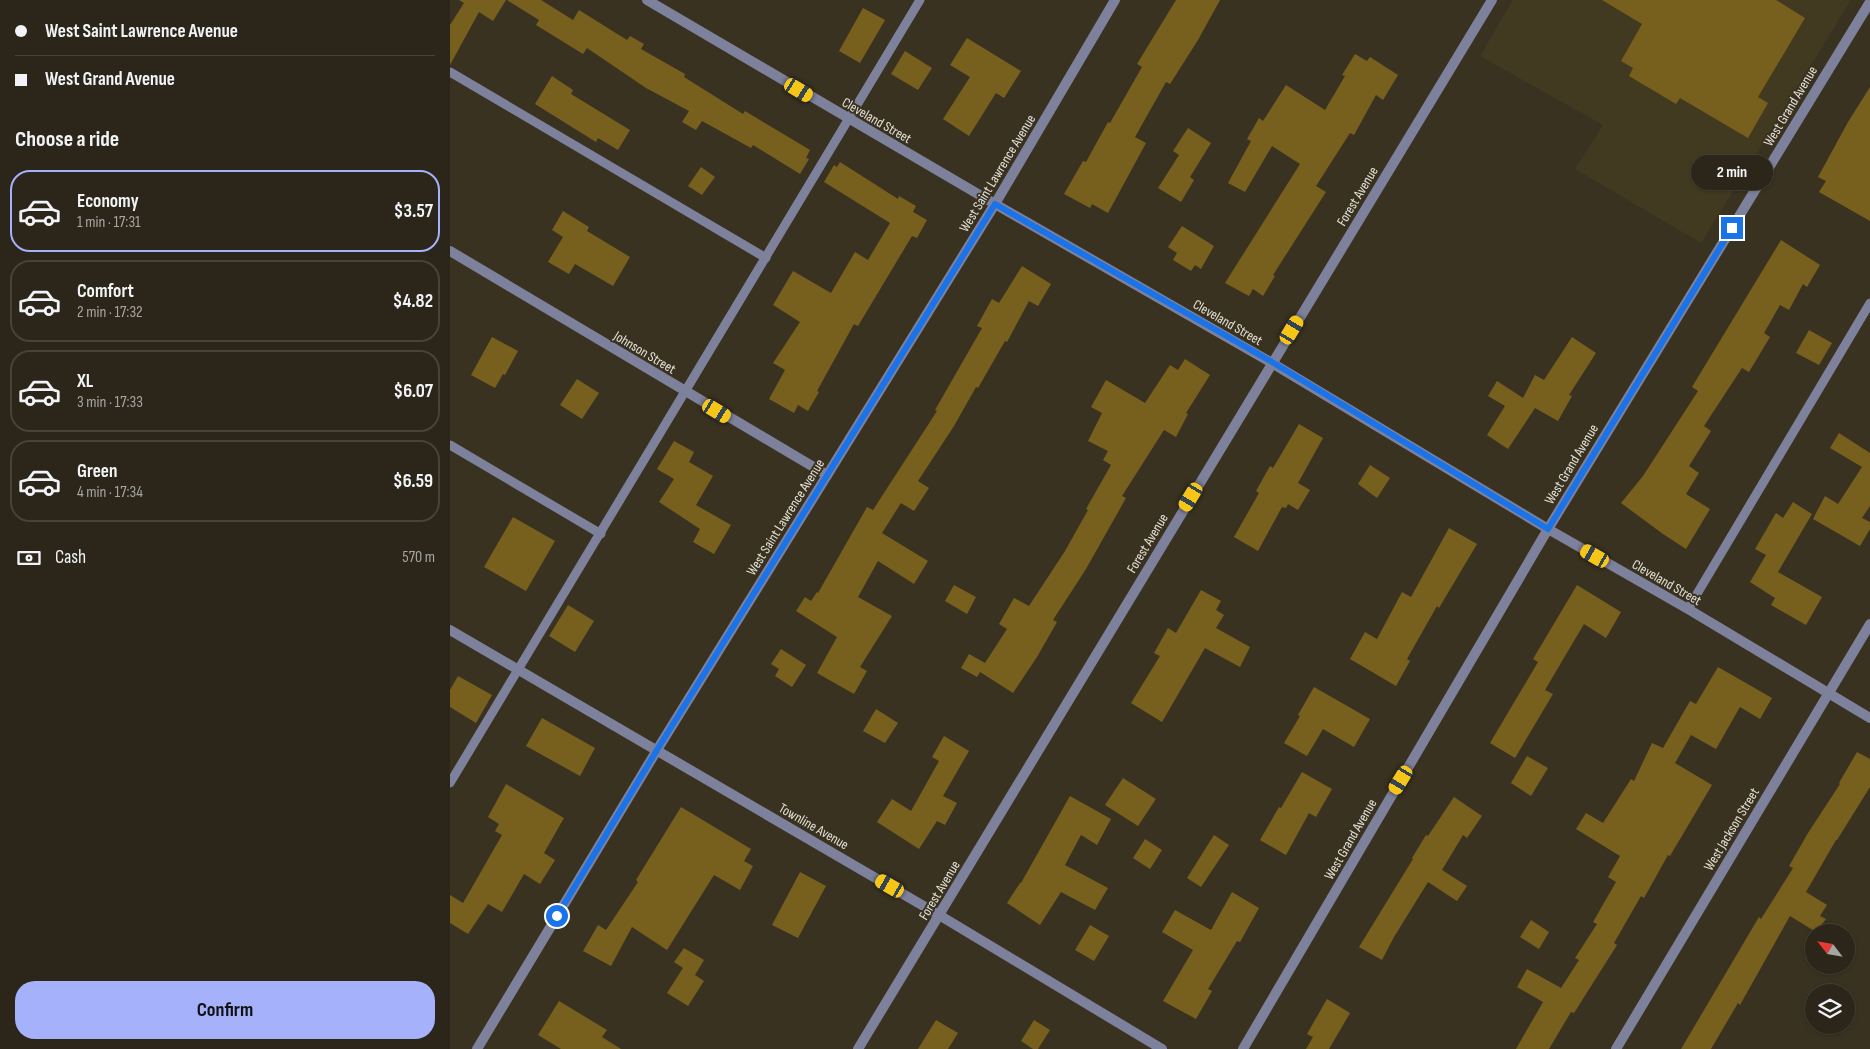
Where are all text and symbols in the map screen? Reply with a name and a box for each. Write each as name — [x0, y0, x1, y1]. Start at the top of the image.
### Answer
text: West Saint Lawrence Avenue — [45, 20, 238, 43]
street label: West Grand Avenue — [1760, 63, 1821, 149]
text: West Grand Avenue — [45, 68, 175, 91]
car — [782, 76, 815, 104]
street label: Cleveland Street — [839, 94, 915, 147]
street label: West Saint Lawrence Avenue — [956, 111, 1039, 235]
text: Choose a ride — [15, 126, 119, 153]
callout: 2 min — [1691, 156, 1773, 190]
text: 2 min — [1717, 163, 1747, 182]
street label: Forest Avenue — [1333, 164, 1382, 229]
icon: car — [17, 189, 62, 234]
text: Economy — [77, 190, 139, 213]
text: $3.57 — [394, 200, 433, 223]
text: 1 min · 17:31 — [77, 213, 141, 232]
route end — [1721, 217, 1743, 239]
icon: car — [17, 279, 62, 324]
text: Comfort — [77, 280, 134, 303]
text: $4.82 — [393, 290, 433, 313]
street label: Cleveland Street — [1190, 296, 1266, 349]
text: 2 min · 17:32 — [77, 303, 143, 322]
car — [1277, 313, 1306, 347]
street label: Johnson Street — [610, 327, 679, 378]
icon: car — [17, 369, 62, 414]
text: XL — [77, 370, 93, 393]
text: $6.07 — [393, 380, 433, 403]
text: 3 min · 17:33 — [77, 393, 143, 412]
car — [700, 397, 733, 425]
street label: West Grand Avenue — [1541, 421, 1602, 507]
street label: West Saint Lawrence Avenue — [743, 456, 828, 579]
icon: car — [17, 459, 62, 504]
text: Green — [77, 460, 117, 483]
text: $6.59 — [393, 470, 433, 493]
car — [1176, 480, 1205, 514]
text: 4 min · 17:34 — [77, 483, 143, 502]
street label: Forest Avenue — [1123, 511, 1172, 576]
car — [1578, 542, 1611, 570]
icon: cash — [15, 544, 43, 572]
text: Cash — [55, 546, 86, 569]
text: 570 m — [402, 548, 435, 567]
street label: Cleveland Street — [1629, 556, 1705, 609]
car — [1386, 763, 1415, 797]
street label: West Jackson Street — [1700, 785, 1763, 874]
street label: West Grand Avenue — [1320, 796, 1380, 883]
street label: Townline Avenue — [776, 800, 852, 853]
street label: Forest Avenue — [915, 858, 964, 923]
car — [873, 872, 906, 900]
route start — [546, 905, 568, 927]
north arrow — [1805, 924, 1855, 974]
map controls — [1805, 924, 1855, 1034]
button: Confirm — [15, 981, 435, 1039]
button: layers — [1805, 984, 1855, 1034]

